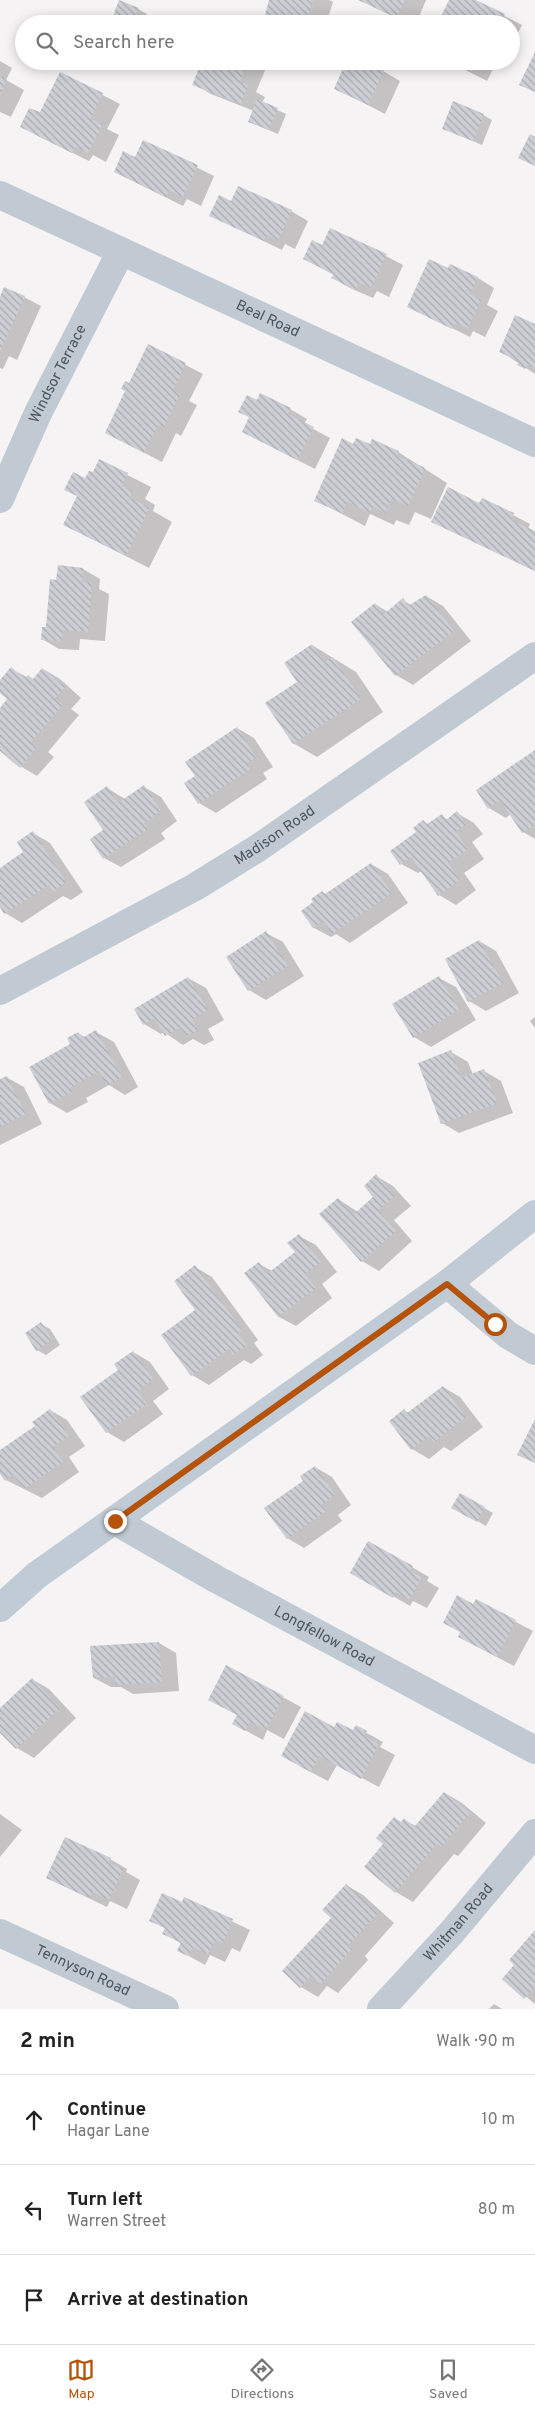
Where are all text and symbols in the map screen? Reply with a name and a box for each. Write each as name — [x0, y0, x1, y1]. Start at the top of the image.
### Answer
search box — [15, 15, 520, 70]
icon: search — [33, 29, 61, 57]
text: Search here — [73, 31, 175, 55]
street label: Beal Road — [233, 296, 303, 342]
street label: Windsor Terrace — [25, 321, 91, 426]
street label: Madison Road — [231, 802, 319, 870]
route start — [484, 1313, 507, 1336]
route end — [104, 1510, 127, 1533]
street label: Longfellow Road — [270, 1602, 378, 1672]
street label: Whitman Road — [420, 1880, 498, 1966]
street label: Tennyson Road — [32, 1941, 133, 2001]
text: 2 min — [20, 2028, 75, 2055]
text: Walk · 90 m — [436, 2032, 515, 2052]
text: Continue — [67, 2098, 146, 2122]
icon: ahead — [20, 2106, 48, 2134]
text: 10 m — [481, 2110, 515, 2130]
text: Hagar Lane — [67, 2122, 150, 2142]
text: Turn left — [67, 2188, 143, 2212]
icon: left — [20, 2196, 48, 2224]
text: 80 m — [478, 2200, 515, 2220]
text: Warren Street — [67, 2212, 166, 2232]
icon: arrive — [20, 2286, 48, 2314]
text: Arrive at destination — [67, 2288, 248, 2312]
tab: Map — [67, 2356, 95, 2403]
tab: Directions — [230, 2356, 294, 2403]
tab: Saved — [429, 2356, 468, 2403]

